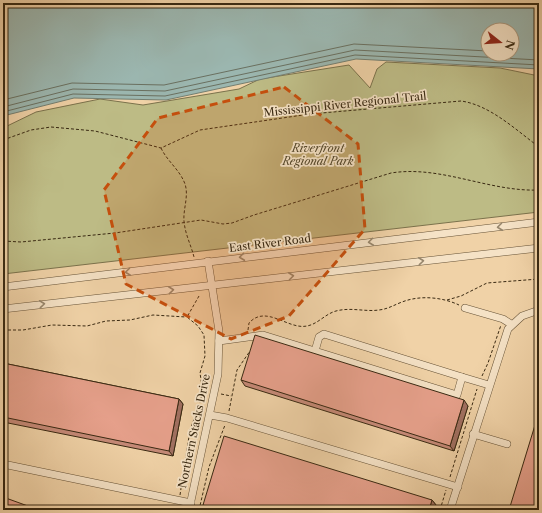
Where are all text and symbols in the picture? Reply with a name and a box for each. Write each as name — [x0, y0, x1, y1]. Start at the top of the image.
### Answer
north arrow — [480, 22, 520, 62]
text: N — [501, 38, 518, 52]
street label: Mississippi River Regional Trail — [263, 88, 428, 120]
park label: Riverfront Regional Park — [282, 141, 354, 168]
one-way arrow — [497, 222, 503, 231]
street label: East River Road — [228, 231, 312, 255]
one-way arrow — [368, 237, 374, 246]
one-way arrow — [239, 253, 245, 262]
one-way arrow — [418, 257, 424, 266]
one-way arrow — [125, 267, 131, 276]
one-way arrow — [288, 272, 295, 281]
one-way arrow — [168, 286, 174, 295]
one-way arrow — [39, 300, 45, 309]
street label: Northern Stacks Drive — [175, 373, 213, 489]

